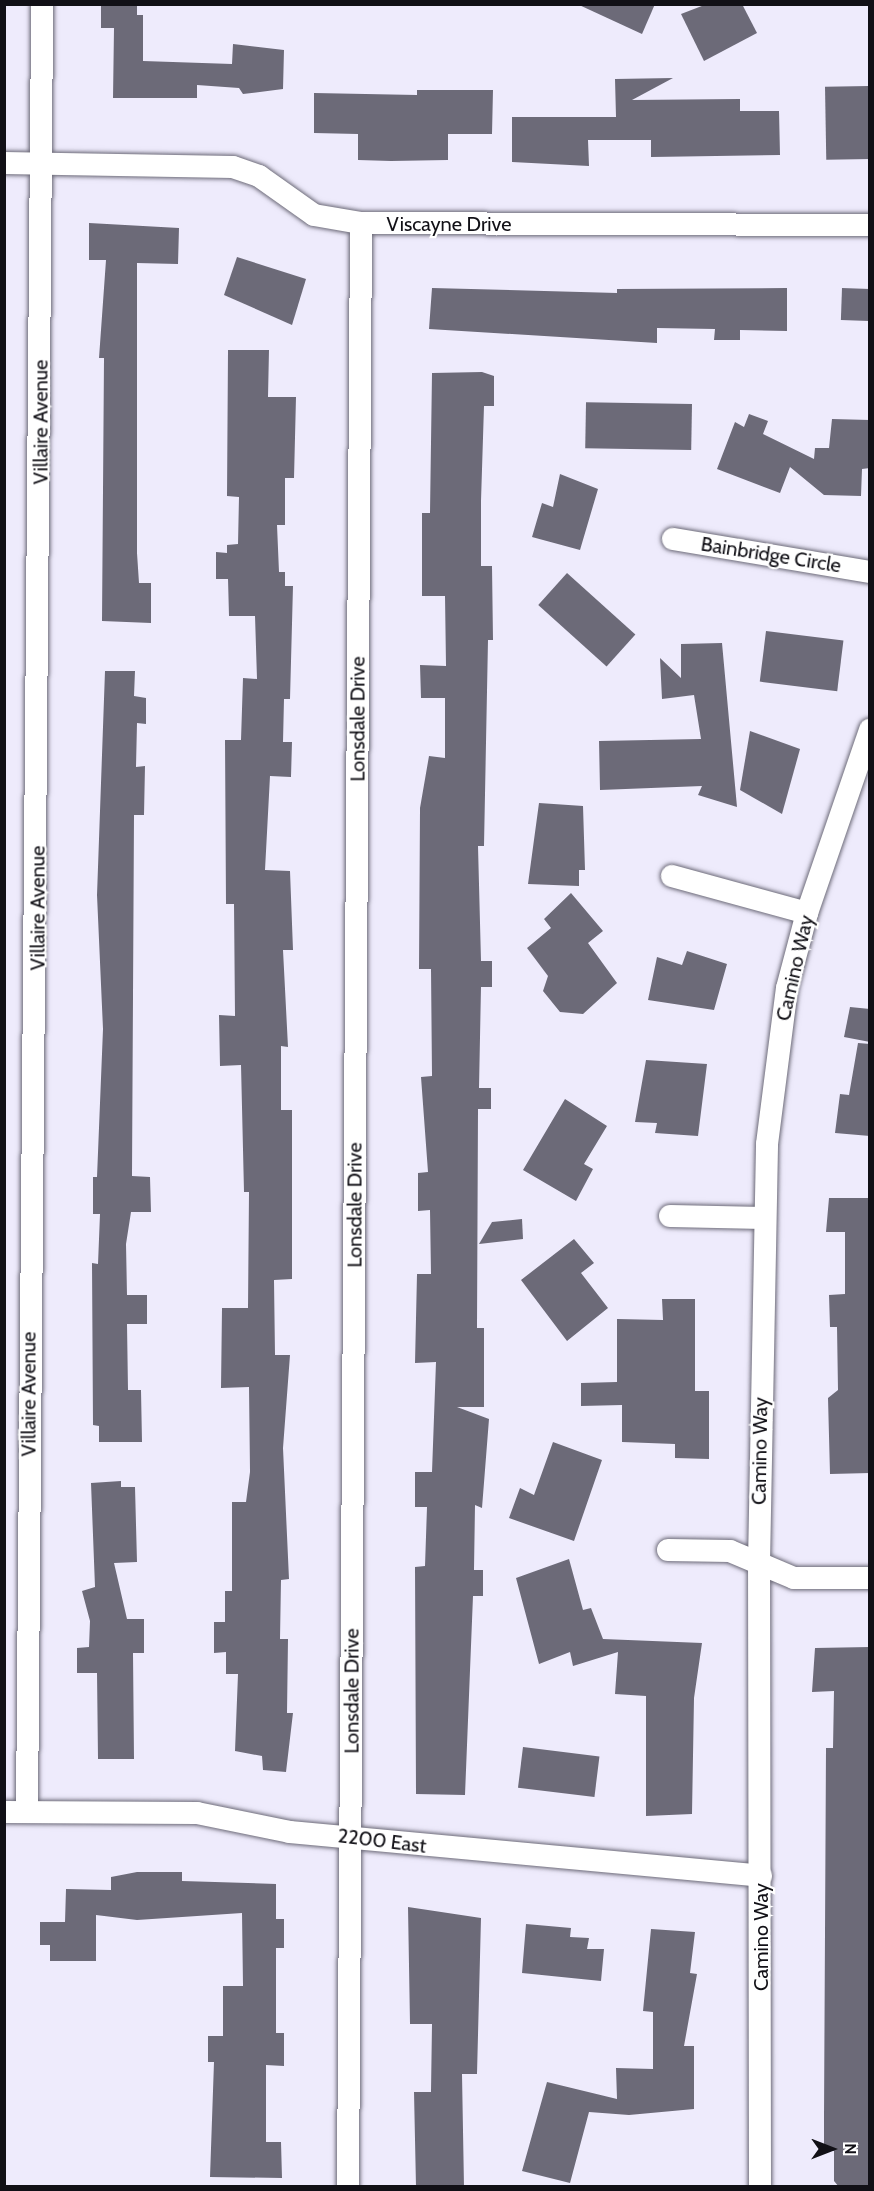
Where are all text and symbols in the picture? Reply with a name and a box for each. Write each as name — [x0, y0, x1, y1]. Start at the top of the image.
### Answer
street label: Viscayne Drive — [387, 212, 511, 236]
street label: Villaire Avenue — [29, 360, 53, 484]
street label: Bainbridge Circle — [699, 532, 843, 578]
street label: Lonsdale Drive — [346, 656, 370, 782]
street label: Villaire Avenue — [26, 846, 50, 970]
street label: Camino Way — [771, 913, 819, 1023]
street label: Lonsdale Drive — [343, 1142, 367, 1268]
street label: Villaire Avenue — [17, 1332, 41, 1456]
street label: Camino Way — [747, 1397, 773, 1505]
street label: Lonsdale Drive — [340, 1628, 364, 1754]
street label: 2200 East — [336, 1824, 428, 1858]
street label: Camino Way — [749, 1883, 773, 1991]
north arrow — [802, 2119, 862, 2179]
text: N — [841, 2143, 860, 2155]

